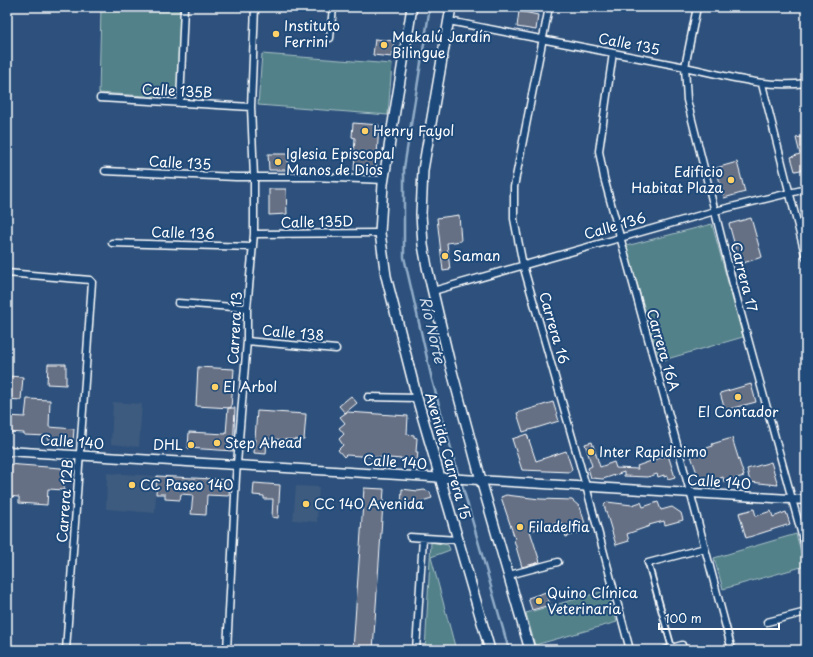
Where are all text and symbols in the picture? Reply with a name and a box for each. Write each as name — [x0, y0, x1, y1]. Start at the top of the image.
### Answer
place label: Instituto Ferrini — [284, 15, 340, 52]
place label: Makalú Jardín Bilingue — [392, 26, 491, 63]
street label: Calle 135 — [596, 27, 662, 60]
marker: Instituto Ferrini — [271, 29, 281, 39]
marker: Makalú Jardín Bilingue — [379, 40, 389, 50]
street label: Calle 135B — [141, 78, 213, 103]
place label: Henry Fayol — [373, 120, 454, 141]
marker: Henry Fayol — [360, 126, 370, 136]
place label: Iglesia Episcopal Manos de Dios — [286, 143, 395, 180]
street label: Calle 135 — [148, 150, 212, 175]
marker: Iglesia Episcopal Manos de Dios — [273, 157, 283, 167]
place label: Edificio Habitat Plaza — [631, 161, 723, 198]
marker: Edificio Habitat Plaza — [726, 175, 736, 185]
street label: Calle 136 — [581, 207, 649, 244]
street label: Calle 135D — [280, 210, 354, 233]
street label: Calle 136 — [151, 221, 215, 244]
street label: Carrera 17 — [726, 240, 763, 315]
place label: Saman — [453, 245, 501, 266]
marker: Saman — [440, 251, 450, 261]
street label: Carrera 16 — [534, 289, 575, 366]
street label: Carrera 13 — [222, 291, 247, 365]
water label: Río Norte — [415, 294, 453, 366]
street label: Carrera 16A — [642, 306, 685, 394]
street label: Calle 138 — [261, 319, 325, 346]
place label: El Arbol — [223, 376, 277, 397]
marker: El Arbol — [210, 382, 220, 392]
street label: Avenida Carrera 15 — [420, 390, 477, 522]
marker: El Contador — [733, 392, 743, 402]
place label: El Contador — [698, 401, 779, 422]
street label: Calle 140 — [39, 429, 105, 454]
place label: Step Ahead — [225, 432, 302, 453]
place label: DHL — [153, 434, 183, 455]
marker: Step Ahead — [212, 438, 222, 448]
marker: DHL — [186, 440, 196, 450]
place label: Inter Rapidisimo — [599, 441, 707, 462]
marker: Inter Rapidisimo — [586, 447, 596, 457]
street label: Calle 140 — [362, 449, 428, 474]
street label: Carrera 12B — [51, 459, 78, 543]
street label: Calle 140 — [686, 469, 752, 494]
place label: CC Paseo 140 — [140, 474, 233, 495]
marker: CC Paseo 140 — [127, 480, 137, 490]
place label: CC 140 Avenida — [314, 493, 424, 514]
marker: CC 140 Avenida — [301, 499, 311, 509]
place label: Filadelfia — [528, 516, 590, 537]
marker: Filadelfia — [515, 522, 525, 532]
place label: Quino Clínica Veterinaria — [547, 582, 638, 619]
marker: Quino Clínica Veterinaria — [534, 596, 544, 606]
scale bar — [659, 605, 779, 631]
text: 100 m — [665, 609, 702, 627]

